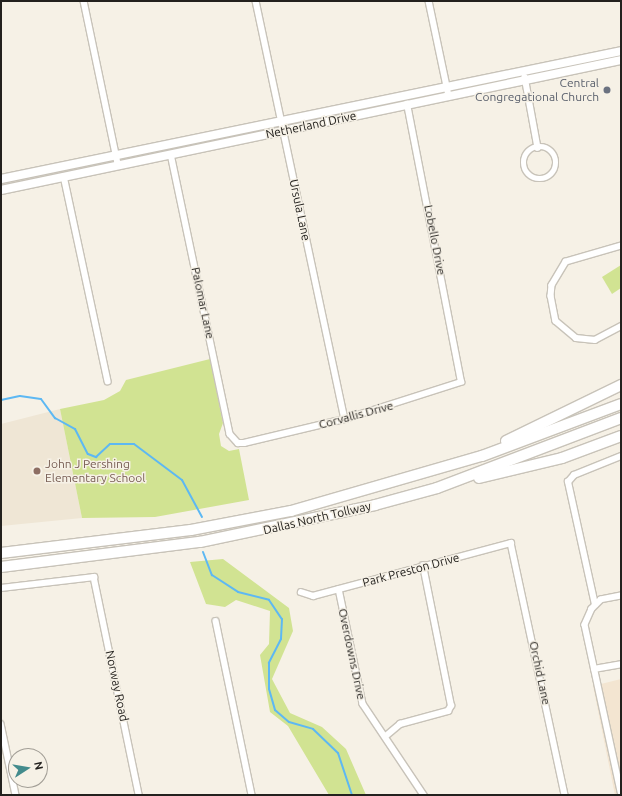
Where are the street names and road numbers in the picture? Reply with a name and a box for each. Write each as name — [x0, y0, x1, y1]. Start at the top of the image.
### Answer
street label: Netherland Drive — [264, 108, 358, 142]
street label: Ursula Lane — [286, 178, 314, 242]
street label: Lobello Drive — [421, 204, 449, 276]
street label: Palomar Lane — [188, 266, 218, 340]
street label: Corvallis Drive — [317, 398, 395, 432]
street label: Dallas North Tollway — [262, 499, 372, 537]
street label: Park Preston Drive — [361, 550, 461, 590]
street label: Overdowns Drive — [335, 607, 369, 701]
street label: Orchid Lane — [526, 640, 554, 706]
street label: Norway Road — [102, 649, 132, 723]

